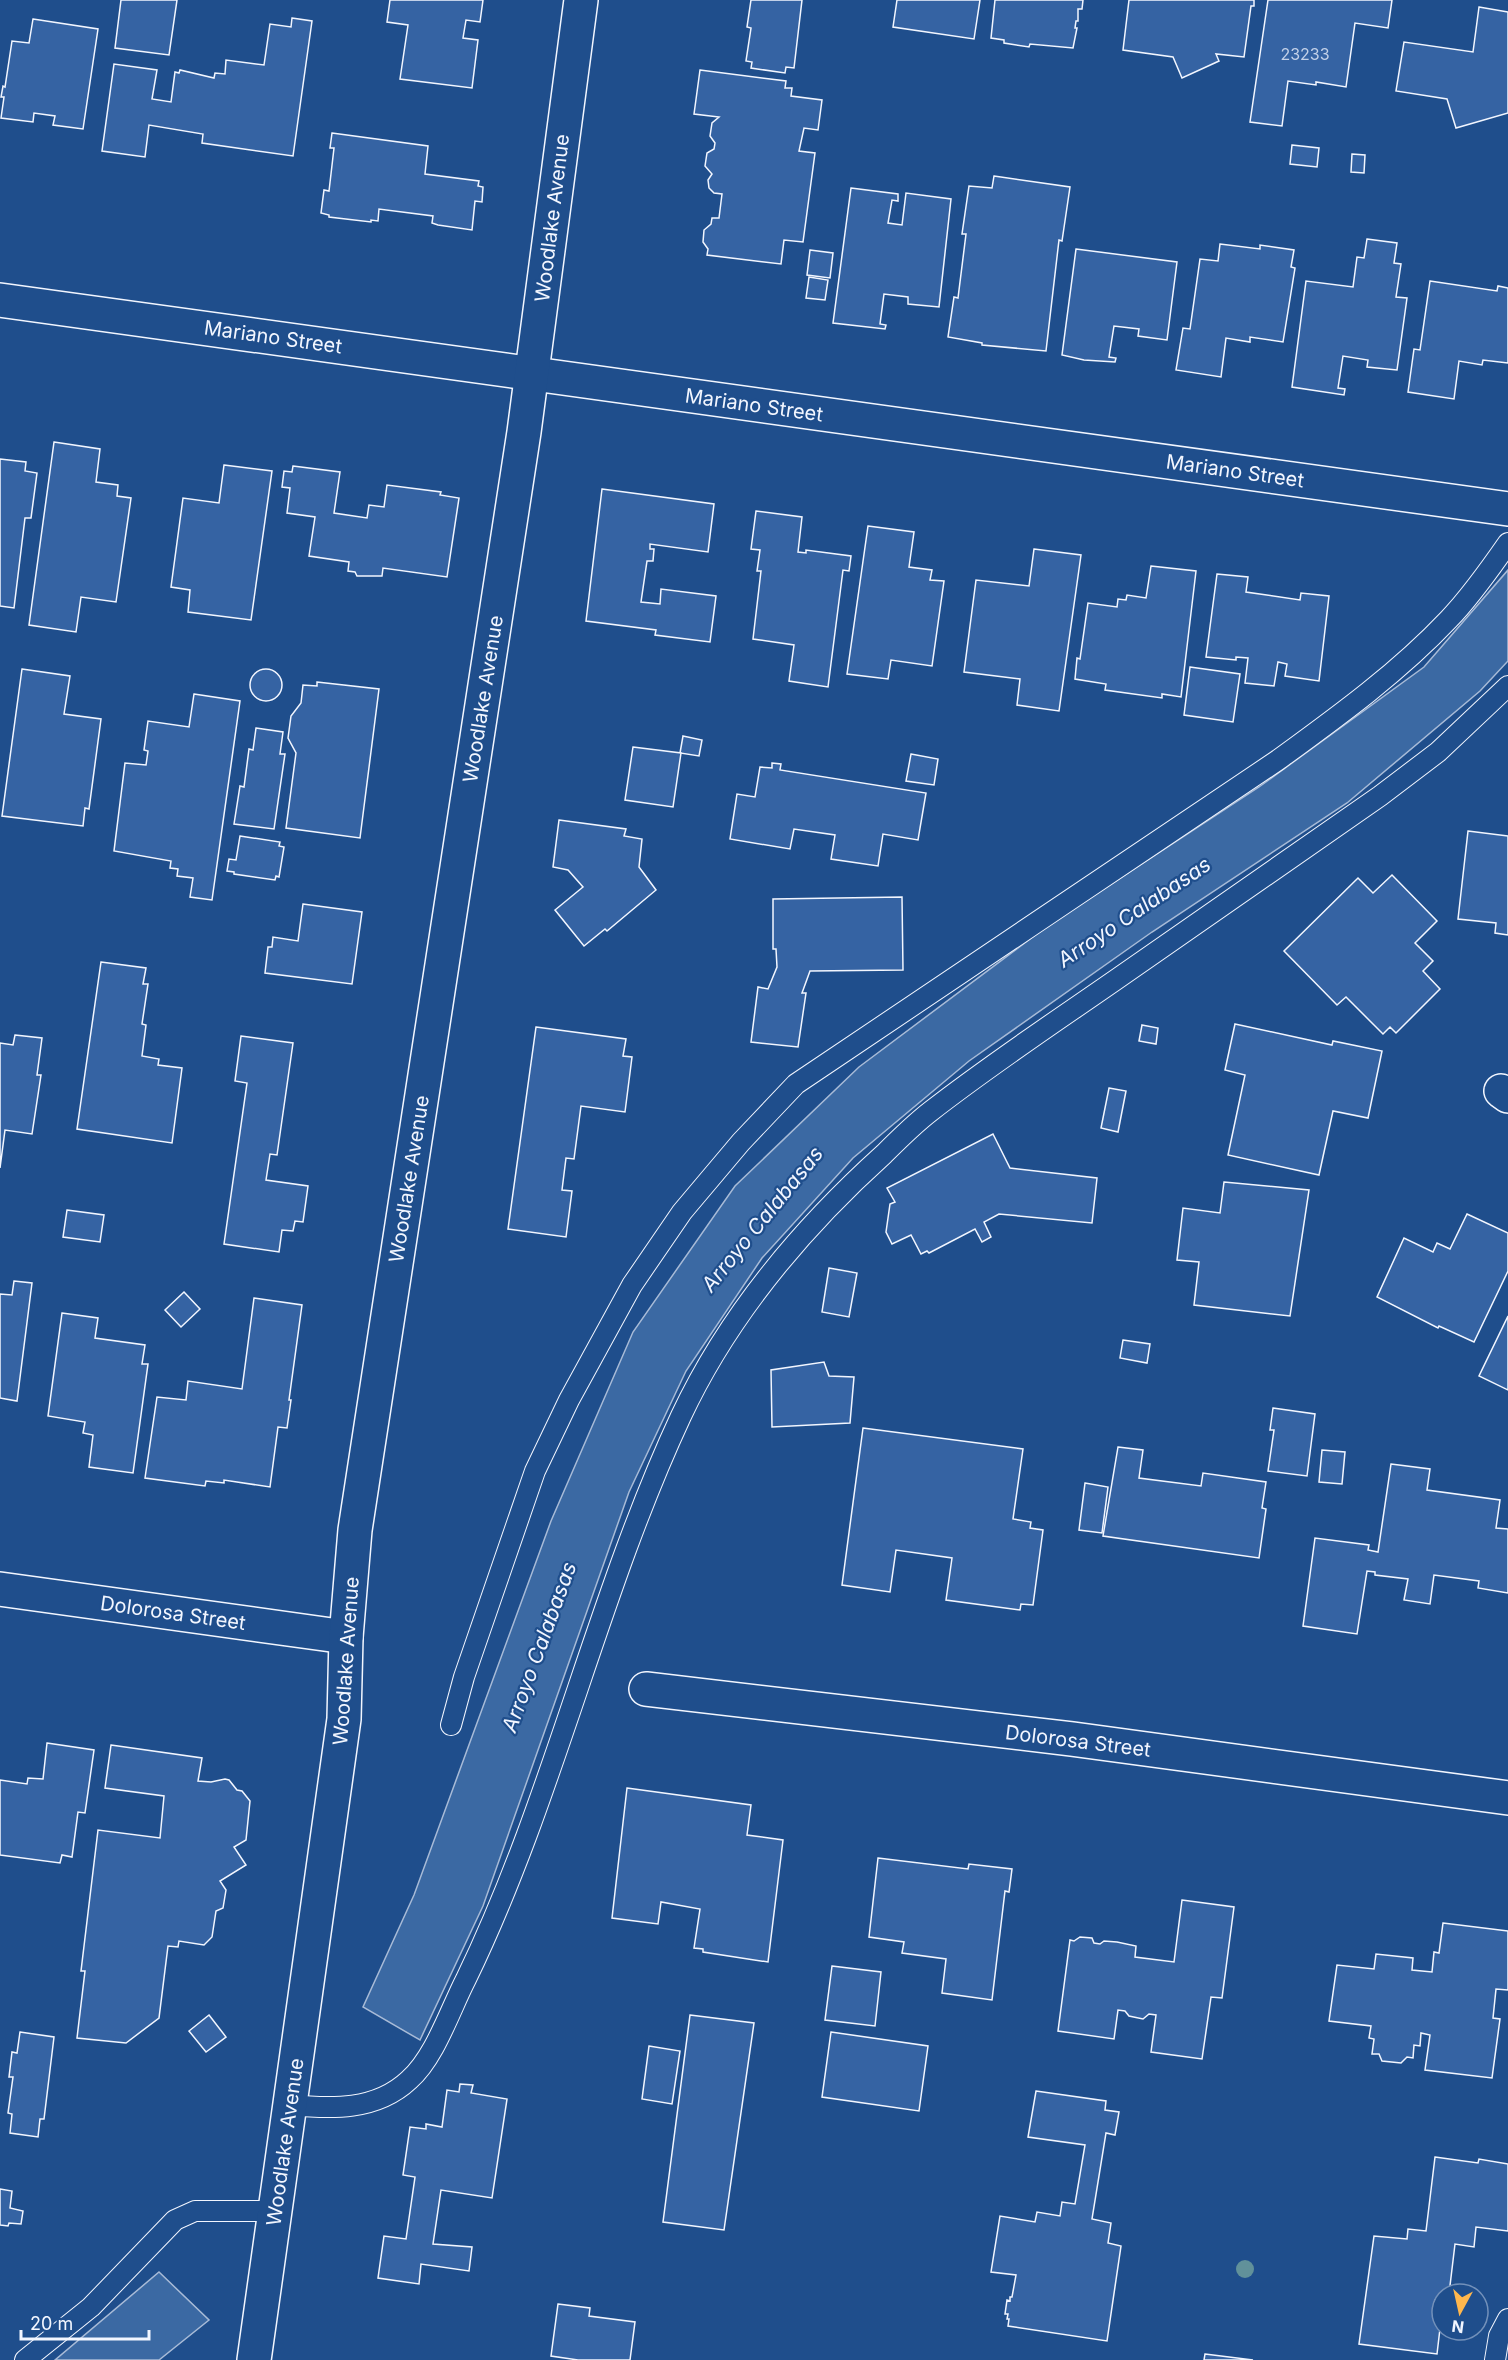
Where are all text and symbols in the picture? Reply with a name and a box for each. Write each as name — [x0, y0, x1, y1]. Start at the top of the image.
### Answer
house number: 23233 — [1280, 44, 1330, 64]
street label: Woodlake Avenue — [530, 133, 574, 303]
street label: Mariano Street — [202, 315, 344, 359]
street label: Mariano Street — [683, 383, 825, 427]
street label: Mariano Street — [1164, 449, 1306, 493]
street label: Woodlake Avenue — [458, 614, 508, 784]
water label: Arroyo Calabasas — [1052, 851, 1215, 973]
street label: Woodlake Avenue — [384, 1094, 434, 1264]
water label: Arroyo Calabasas — [695, 1141, 828, 1297]
water label: Arroyo Calabasas — [496, 1558, 581, 1737]
street label: Woodlake Avenue — [328, 1576, 364, 1746]
street label: Dolorosa Street — [99, 1591, 248, 1635]
street label: Dolorosa Street — [1004, 1720, 1153, 1762]
street label: Woodlake Avenue — [261, 2057, 309, 2227]
north arrow — [1430, 2282, 1490, 2342]
scale bar — [21, 2303, 148, 2341]
text: 20 m — [30, 2313, 73, 2334]
text: N — [1450, 2316, 1465, 2338]

